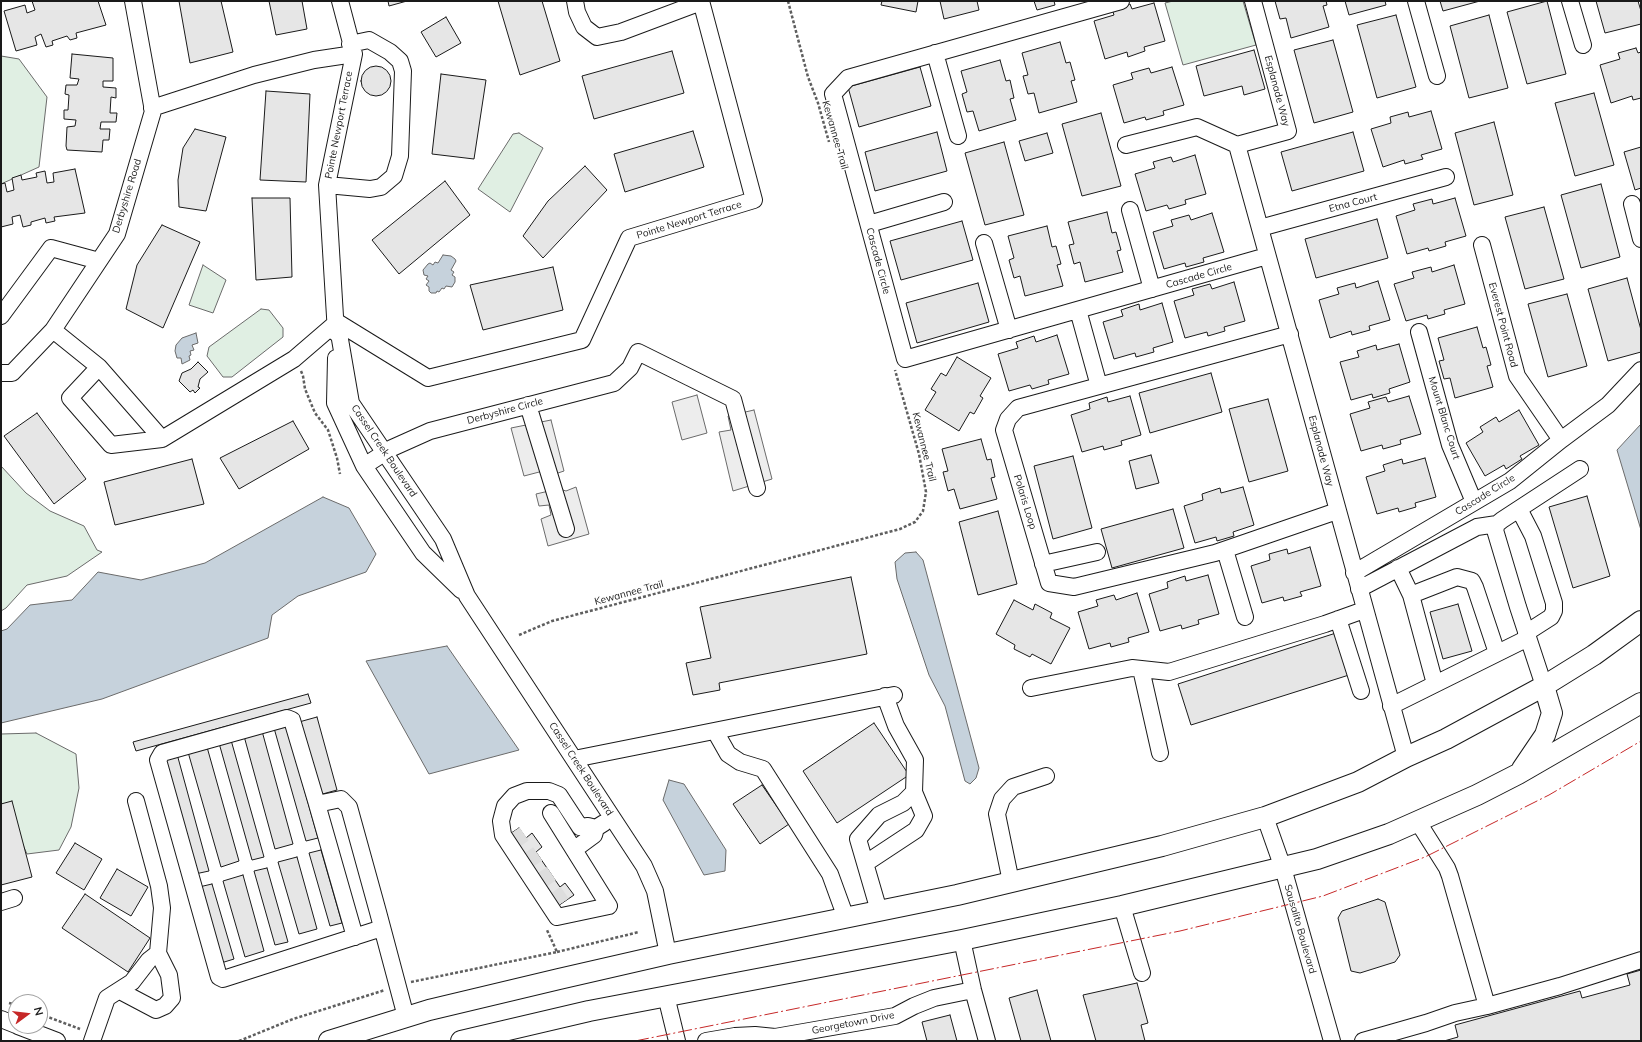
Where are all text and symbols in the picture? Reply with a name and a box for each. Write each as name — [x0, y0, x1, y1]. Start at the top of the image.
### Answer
street label: Esplanade Way — [1262, 54, 1292, 128]
street label: Pointe Newport Terrace — [323, 70, 355, 180]
street label: Kewannee Trail — [819, 99, 851, 171]
street label: Derbyshire Road — [110, 157, 144, 235]
street label: Etna Court — [1328, 191, 1378, 215]
street label: Pointe Newport Terrace — [635, 198, 743, 242]
street label: Cascade Circle — [863, 227, 893, 295]
street label: Cascade Circle — [1165, 261, 1233, 291]
street label: Everest Point Road — [1486, 281, 1520, 369]
street label: Mount Blanc Court — [1426, 375, 1462, 461]
street label: Derbyshire Circle — [466, 395, 544, 427]
street label: Cassel Creek Boulevard — [349, 403, 419, 499]
street label: Kewannee Trail — [910, 411, 938, 483]
street label: Esplanade Way — [1306, 414, 1336, 488]
street label: Cascade Circle — [1453, 472, 1517, 518]
street label: Polaris Loop — [1011, 473, 1039, 531]
street label: Kewannee Trail — [593, 578, 665, 608]
street label: Cassel Creek Boulevard — [546, 720, 616, 818]
street label: Sausalito Boulevard — [1282, 883, 1318, 975]
north arrow — [8, 994, 48, 1034]
text: N — [31, 1005, 46, 1017]
street label: Georgetown Drive — [811, 1009, 895, 1037]

